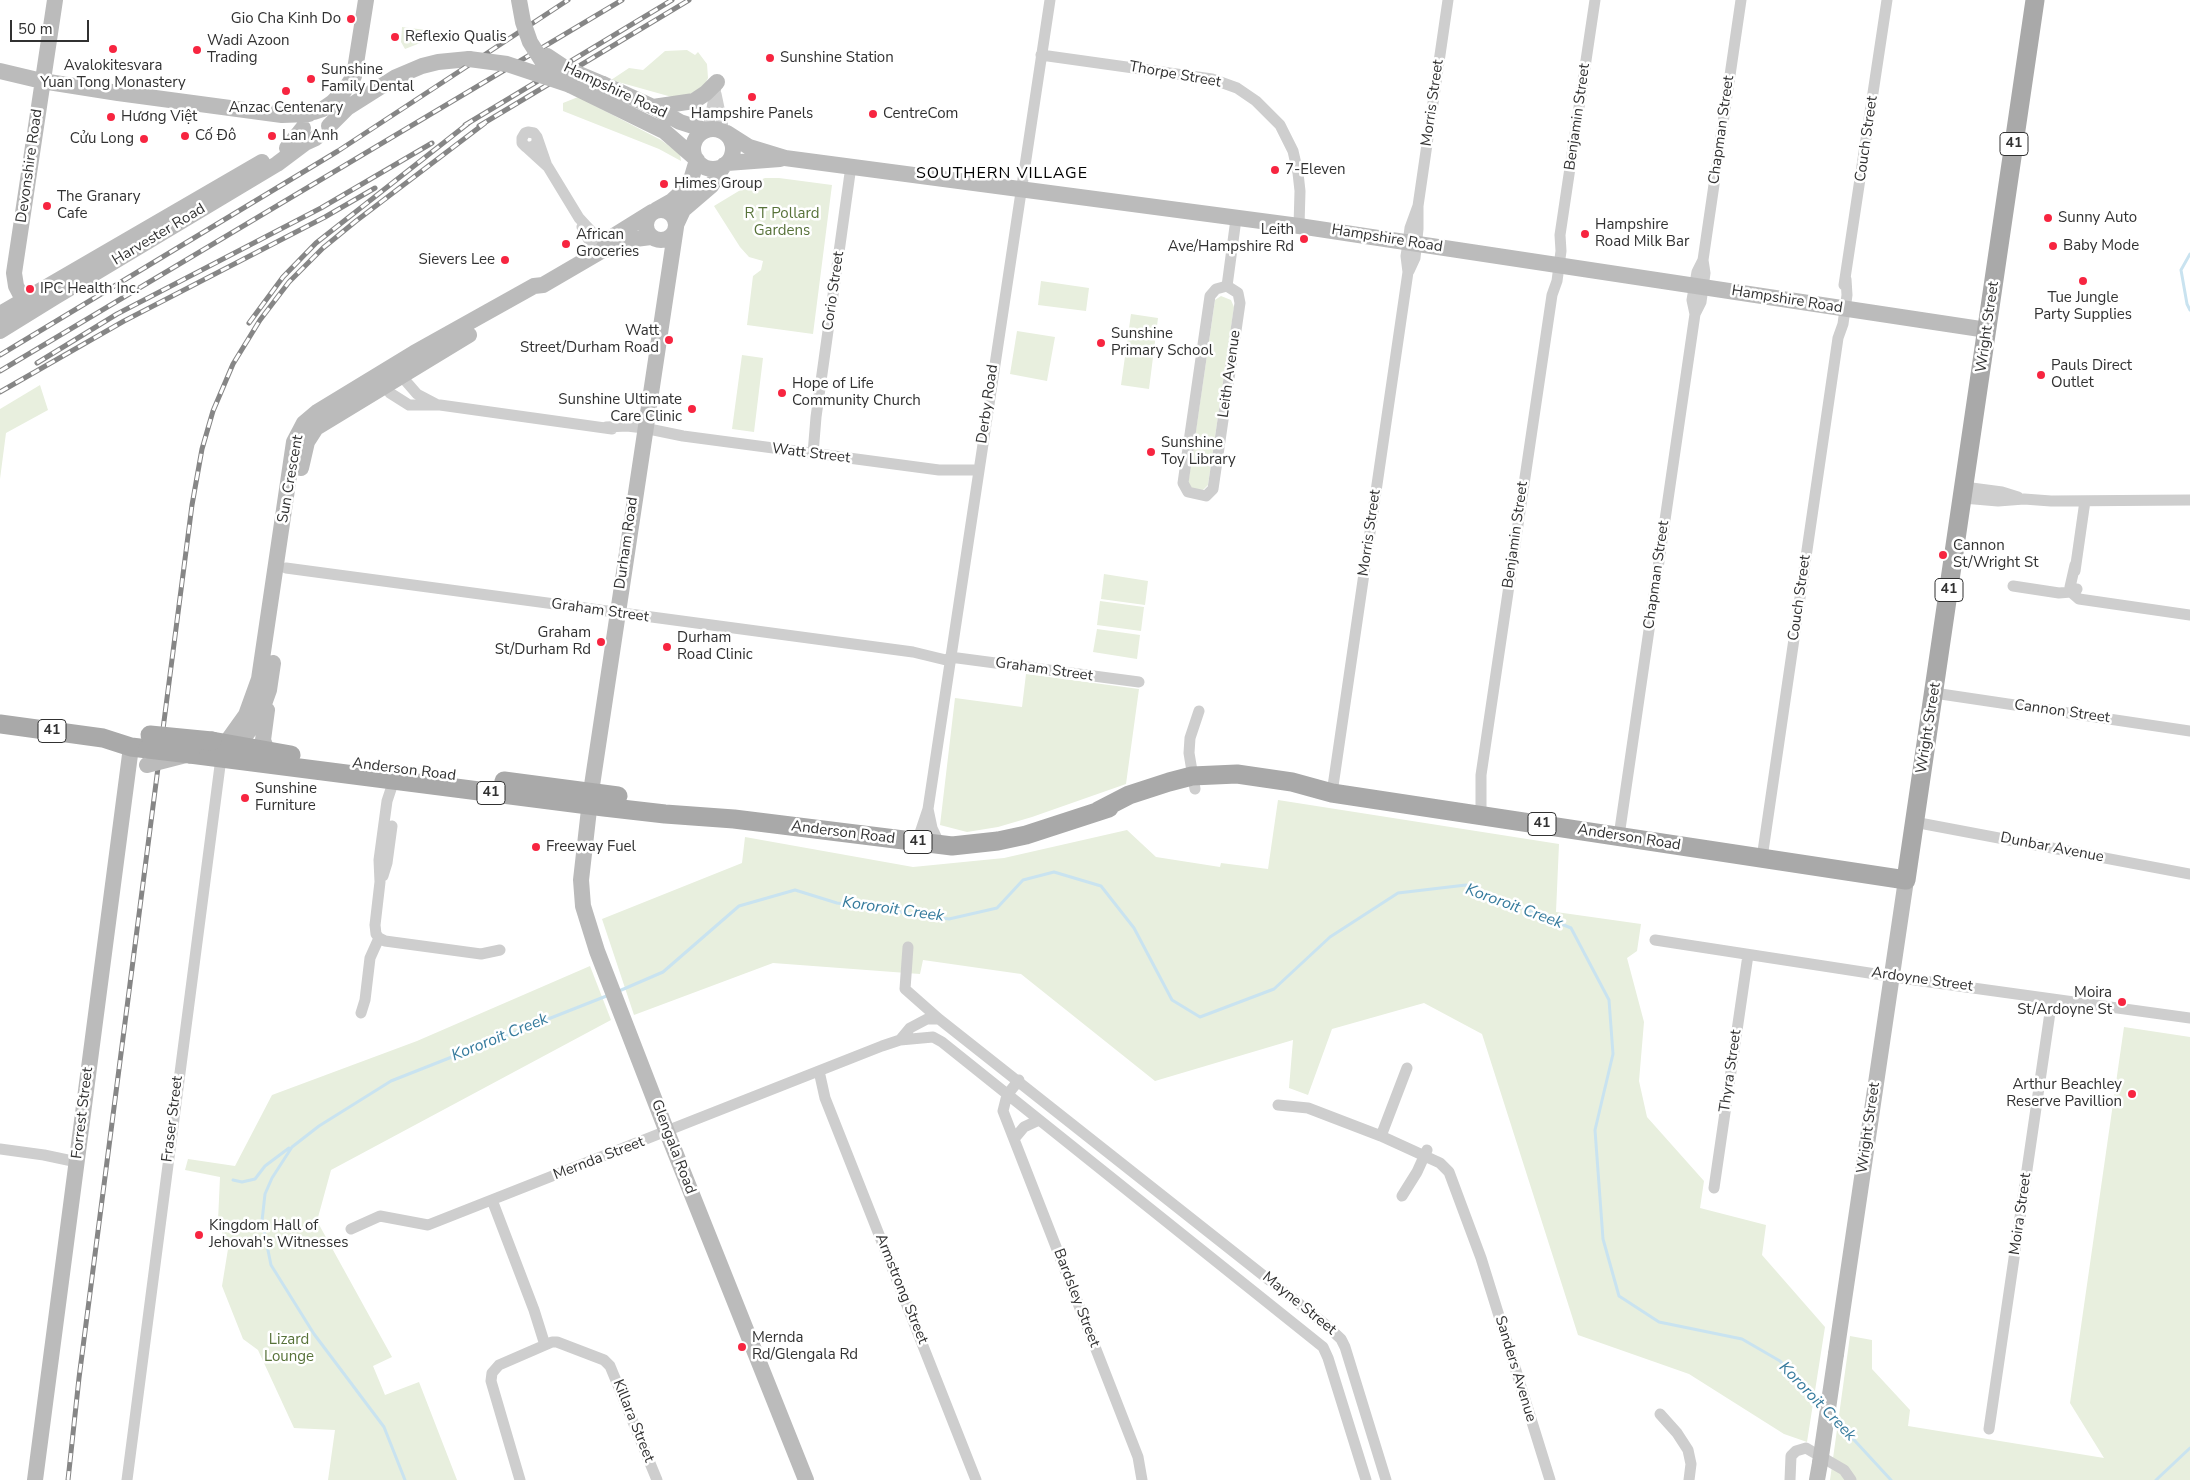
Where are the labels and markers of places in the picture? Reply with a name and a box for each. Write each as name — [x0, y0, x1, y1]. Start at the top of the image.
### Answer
place label: Gio Cha Kinh Do — [231, 10, 341, 28]
marker: Gio Cha Kinh Do — [345, 13, 357, 25]
place label: Reflexio Qualis — [405, 28, 507, 46]
marker: Reflexio Qualis — [389, 31, 401, 43]
place label: Wadi Azoon Trading — [207, 32, 290, 67]
marker: Avalokitesvara Yuan Tong Monastery — [107, 43, 119, 55]
marker: Wadi Azoon Trading — [191, 44, 203, 56]
place label: Sunshine Station — [780, 49, 894, 67]
marker: Sunshine Station — [764, 52, 776, 64]
place label: Avalokitesvara Yuan Tong Monastery — [40, 57, 186, 92]
place label: Sunshine Family Dental — [321, 61, 414, 96]
marker: Sunshine Family Dental — [305, 73, 317, 85]
marker: Anzac Centenary — [280, 85, 292, 97]
marker: Hampshire Panels — [746, 91, 758, 103]
place label: Anzac Centenary — [229, 99, 343, 117]
place label: Hampshire Panels — [691, 105, 813, 123]
place label: CentreCom — [883, 105, 958, 123]
place label: Hương Việt — [121, 108, 197, 126]
marker: CentreCom — [867, 108, 879, 120]
marker: Hương Việt — [105, 111, 117, 123]
place label: Cố Đô — [195, 127, 236, 145]
place label: Lan Anh — [282, 127, 338, 145]
place label: Cửu Long — [70, 130, 134, 148]
marker: Cố Đô — [179, 130, 191, 142]
marker: Lan Anh — [266, 130, 278, 142]
marker: Cửu Long — [138, 133, 150, 145]
place label: 7-Eleven — [1285, 161, 1345, 179]
marker: 7-Eleven — [1269, 164, 1281, 176]
place label: Himes Group — [674, 175, 762, 193]
marker: Himes Group — [658, 178, 670, 190]
place label: The Granary Cafe — [57, 188, 141, 223]
marker: The Granary Cafe — [41, 200, 53, 212]
place label: Sunny Auto — [2058, 209, 2137, 227]
marker: Sunny Auto — [2042, 212, 2054, 224]
place label: Hampshire Road Milk Bar — [1595, 216, 1689, 251]
place label: Leith Ave/Hampshire Rd — [1168, 221, 1294, 256]
place label: African Groceries — [576, 226, 639, 261]
marker: Hampshire Road Milk Bar — [1579, 228, 1591, 240]
marker: Leith Ave/Hampshire Rd — [1298, 233, 1310, 245]
place label: Baby Mode — [2063, 237, 2139, 255]
marker: African Groceries — [560, 238, 572, 250]
marker: Baby Mode — [2047, 240, 2059, 252]
place label: Sievers Lee — [418, 251, 495, 269]
marker: Sievers Lee — [499, 254, 511, 266]
marker: Tue Jungle Party Supplies — [2077, 275, 2089, 287]
place label: IPC Health Inc. — [40, 280, 139, 298]
marker: IPC Health Inc. — [24, 283, 36, 295]
place label: Tue Jungle Party Supplies — [2034, 289, 2132, 324]
place label: Watt Street/Durham Road — [520, 322, 659, 357]
place label: Sunshine Primary School — [1111, 325, 1213, 360]
marker: Watt Street/Durham Road — [663, 334, 675, 346]
marker: Sunshine Primary School — [1095, 337, 1107, 349]
place label: Pauls Direct Outlet — [2051, 357, 2132, 392]
marker: Pauls Direct Outlet — [2035, 369, 2047, 381]
place label: Hope of Life Community Church — [792, 375, 921, 410]
marker: Hope of Life Community Church — [776, 387, 788, 399]
place label: Sunshine Ultimate Care Clinic — [558, 391, 682, 426]
marker: Sunshine Ultimate Care Clinic — [686, 403, 698, 415]
place label: Sunshine Toy Library — [1161, 434, 1236, 469]
marker: Sunshine Toy Library — [1145, 446, 1157, 458]
place label: Cannon St/Wright St — [1953, 537, 2038, 572]
marker: Cannon St/Wright St — [1937, 549, 1949, 561]
place label: Graham St/Durham Rd — [495, 624, 591, 659]
place label: Durham Road Clinic — [677, 629, 753, 664]
marker: Graham St/Durham Rd — [595, 636, 607, 648]
marker: Durham Road Clinic — [661, 641, 673, 653]
place label: Sunshine Furniture — [255, 780, 317, 815]
marker: Sunshine Furniture — [239, 792, 251, 804]
place label: Freeway Fuel — [546, 838, 636, 856]
marker: Freeway Fuel — [530, 841, 542, 853]
place label: Moira St/Ardoyne St — [2017, 984, 2112, 1019]
marker: Moira St/Ardoyne St — [2116, 996, 2128, 1008]
place label: Arthur Beachley Reserve Pavillion — [2006, 1076, 2122, 1111]
marker: Arthur Beachley Reserve Pavillion — [2126, 1088, 2138, 1100]
place label: Kingdom Hall of Jehovah's Witnesses — [209, 1217, 348, 1252]
marker: Kingdom Hall of Jehovah's Witnesses — [193, 1229, 205, 1241]
place label: Mernda Rd/Glengala Rd — [752, 1329, 858, 1364]
marker: Mernda Rd/Glengala Rd — [736, 1341, 748, 1353]

